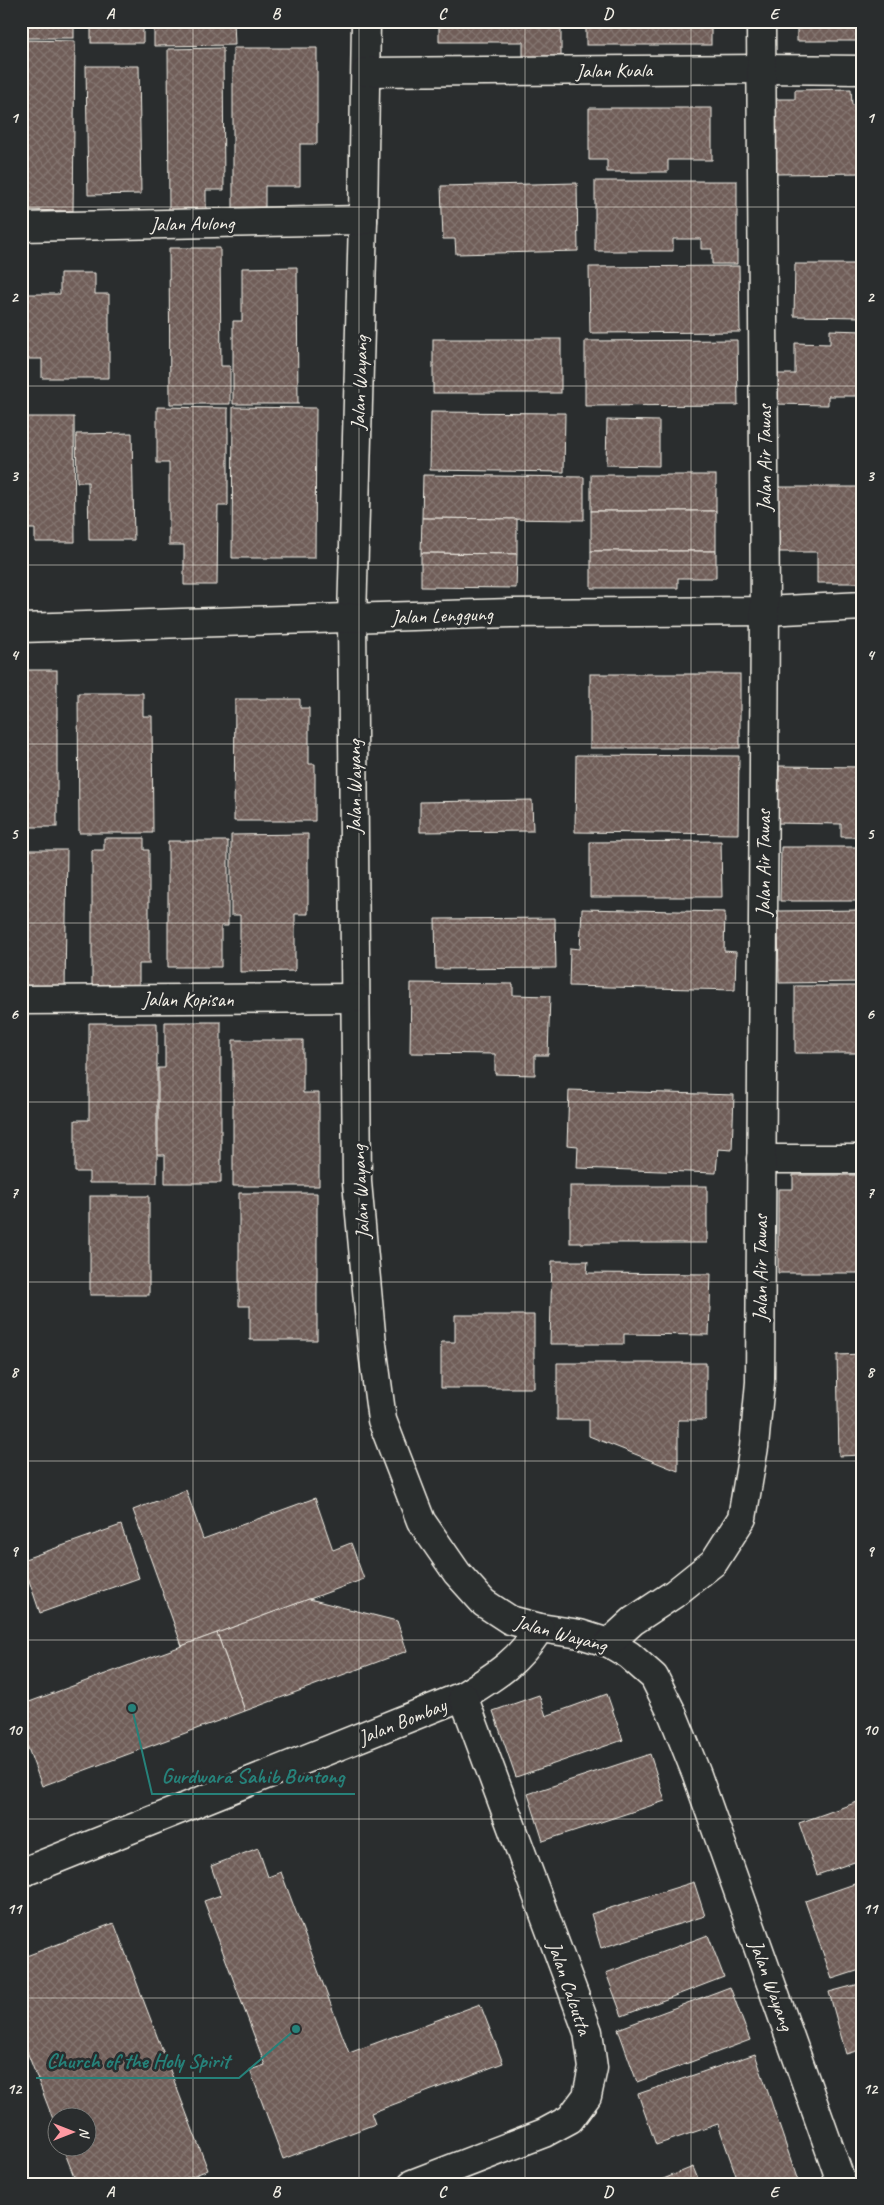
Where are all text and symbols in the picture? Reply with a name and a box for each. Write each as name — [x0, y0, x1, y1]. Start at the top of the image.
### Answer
text: A — [106, 4, 116, 24]
text: B — [272, 4, 282, 24]
text: C — [438, 4, 448, 24]
text: D — [603, 4, 614, 24]
text: E — [770, 4, 781, 24]
street label: Jalan Kuala — [575, 57, 654, 84]
text: 1 — [10, 108, 19, 128]
text: 1 — [866, 108, 875, 128]
street label: Jalan Aulong — [149, 210, 236, 237]
text: 2 — [10, 287, 19, 307]
text: 2 — [866, 287, 875, 307]
street label: Jalan Wayang — [345, 334, 374, 432]
street label: Jalan Air Tawas — [752, 402, 777, 512]
text: 3 — [10, 466, 19, 486]
text: 3 — [866, 466, 875, 486]
street label: Jalan Lenggung — [390, 601, 494, 630]
text: 4 — [10, 645, 19, 665]
text: 4 — [866, 645, 875, 665]
street label: Jalan Wayang — [342, 738, 367, 835]
street label: Jalan Air Tawas — [751, 807, 776, 917]
text: 5 — [11, 824, 20, 844]
text: 5 — [867, 824, 876, 844]
street label: Jalan Kopisan — [141, 987, 235, 1012]
text: 6 — [10, 1004, 19, 1024]
text: 6 — [866, 1004, 875, 1024]
street label: Jalan Wayang — [345, 1142, 375, 1241]
text: 7 — [10, 1183, 19, 1203]
text: 7 — [866, 1183, 875, 1203]
street label: Jalan Air Tawas — [748, 1212, 773, 1322]
text: 8 — [10, 1362, 19, 1382]
text: 8 — [866, 1362, 875, 1382]
text: 9 — [10, 1541, 19, 1561]
text: 9 — [866, 1541, 875, 1561]
street label: Jalan Wayang — [511, 1609, 611, 1658]
street label: Jalan Bombay — [354, 1692, 451, 1751]
text: 10 — [7, 1720, 23, 1740]
text: 10 — [863, 1720, 879, 1740]
callout: Gurdwara Sahib Buntong — [152, 1758, 355, 1794]
text: Gurdwara Sahib Buntong — [161, 1763, 346, 1789]
text: 11 — [7, 1899, 23, 1919]
text: 11 — [863, 1899, 879, 1919]
street label: Jalan Wayang — [743, 1936, 800, 2035]
street label: Jalan Calcutta — [542, 1937, 598, 2040]
callout: Church of the Holy Spirit — [36, 2042, 239, 2078]
text: Church of the Holy Spirit — [47, 2048, 233, 2074]
text: 12 — [7, 2079, 23, 2099]
text: 12 — [863, 2079, 879, 2099]
north arrow — [48, 2108, 98, 2158]
text: N — [76, 2128, 93, 2139]
text: A — [106, 2182, 116, 2202]
text: B — [272, 2182, 282, 2202]
text: C — [438, 2182, 448, 2202]
text: D — [603, 2182, 614, 2202]
text: E — [770, 2182, 781, 2202]

